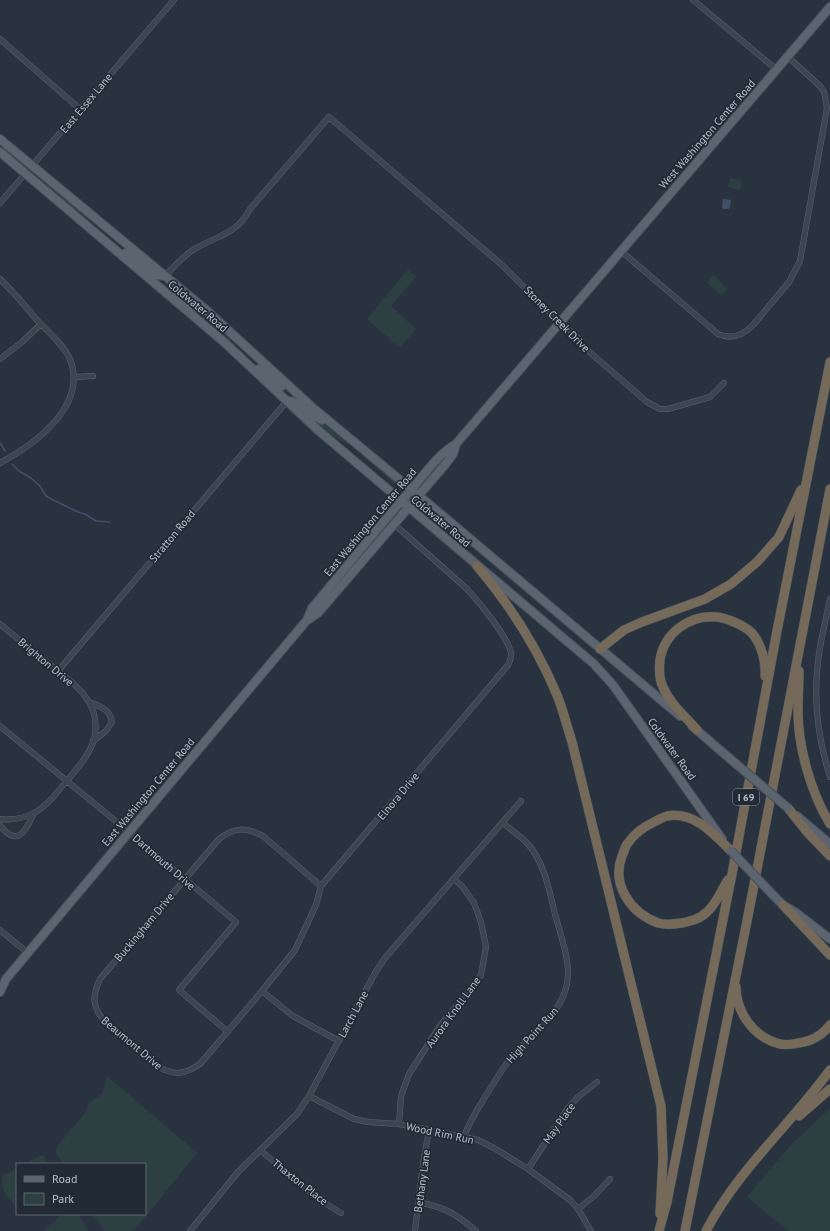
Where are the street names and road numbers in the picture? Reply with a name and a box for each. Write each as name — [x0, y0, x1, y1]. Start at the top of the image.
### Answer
street label: East Essex Lane — [57, 70, 115, 136]
street label: West Washington Center Road — [656, 76, 758, 191]
street label: Coldwater Road — [165, 277, 231, 335]
street label: Stoney Creek Drive — [521, 283, 593, 355]
street label: East Washington Center Road — [321, 465, 420, 579]
street label: Coldwater Road — [408, 492, 474, 550]
street label: Stratton Road — [146, 507, 198, 565]
street label: Brighton Drive — [15, 635, 77, 690]
street label: Coldwater Road — [645, 715, 699, 783]
street label: East Washington Center Road — [99, 735, 198, 849]
street label: Elnora Drive — [374, 769, 422, 823]
road number: I 69 — [733, 789, 759, 805]
street label: Dartmouth Drive — [130, 831, 199, 893]
street label: Buckingham Drive — [111, 889, 177, 964]
street label: Aurora Knoll Lane — [423, 973, 484, 1050]
street label: Larch Lane — [335, 988, 371, 1040]
street label: High Point Run — [503, 1004, 561, 1066]
street label: Beaumont Drive — [99, 1013, 166, 1073]
street label: May Place — [540, 1099, 578, 1146]
street label: Wood Rim Run — [405, 1119, 475, 1147]
street label: Bethany Lane — [411, 1148, 433, 1213]
street label: Thaxton Place — [269, 1156, 331, 1208]

